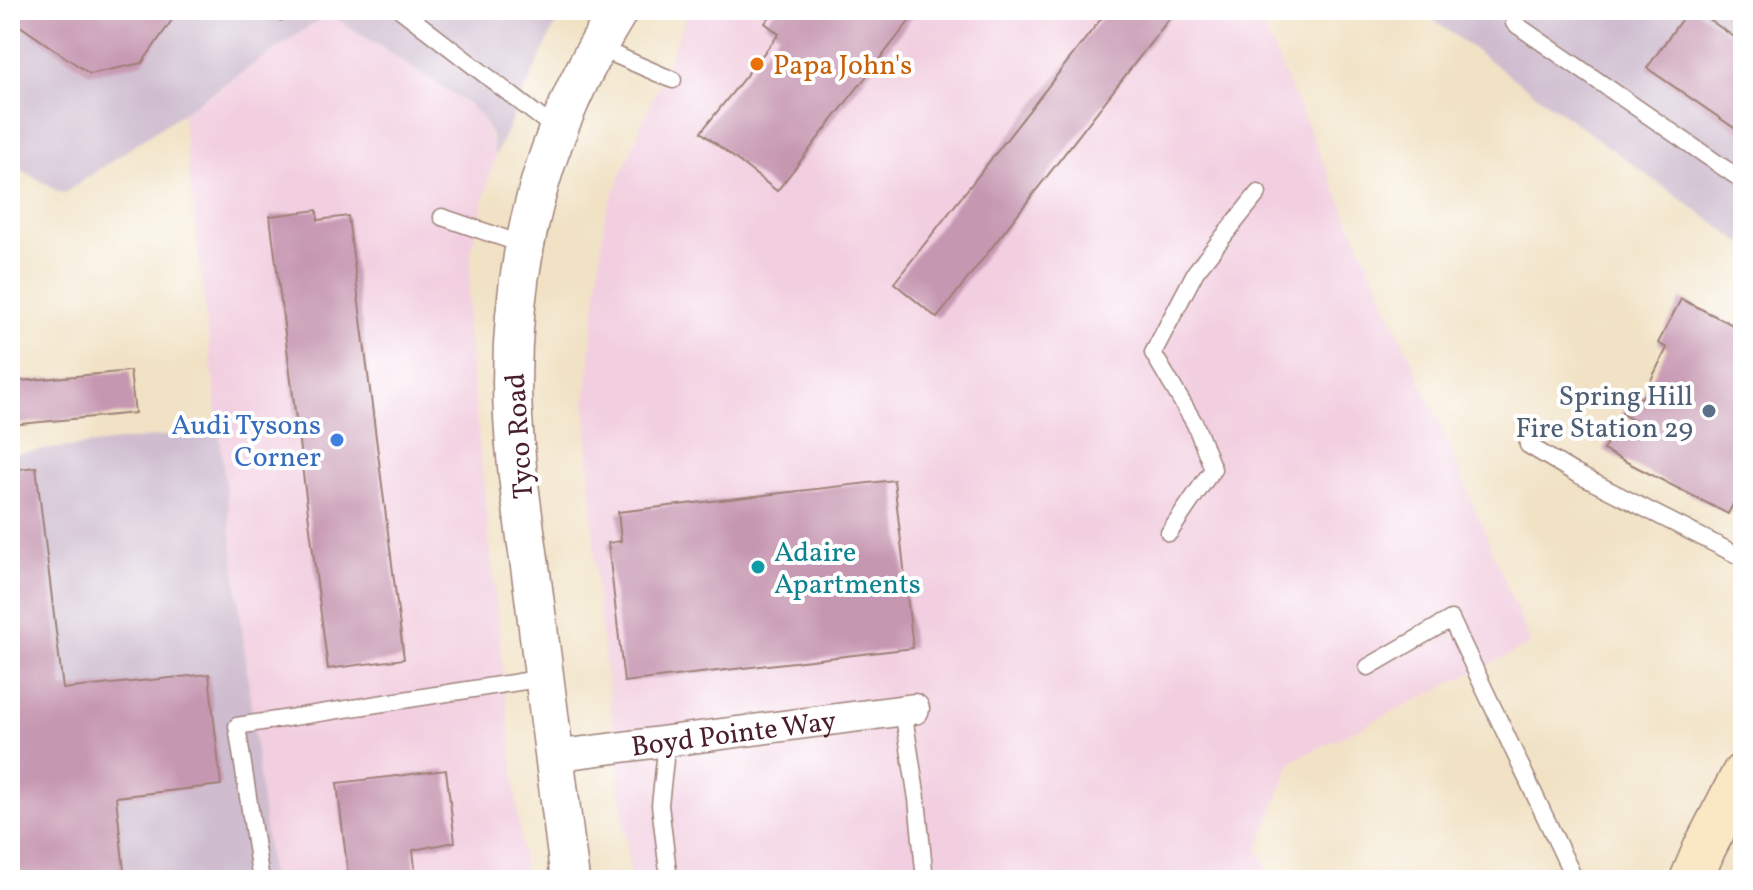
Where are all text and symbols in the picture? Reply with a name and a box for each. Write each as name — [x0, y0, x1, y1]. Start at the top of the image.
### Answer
place label: Papa John's — [773, 47, 912, 86]
marker: Papa John's — [748, 55, 766, 73]
street label: Tyco Road — [497, 372, 544, 500]
place label: Spring Hill Fire Station 29 — [1516, 378, 1693, 449]
marker: Spring Hill Fire Station 29 — [1700, 402, 1718, 420]
place label: Audi Tysons Corner — [171, 407, 321, 478]
marker: Audi Tysons Corner — [328, 431, 346, 449]
place label: Adaire Apartments — [774, 534, 921, 605]
marker: Adaire Apartments — [749, 558, 767, 576]
street label: Boyd Pointe Way — [629, 702, 839, 768]

